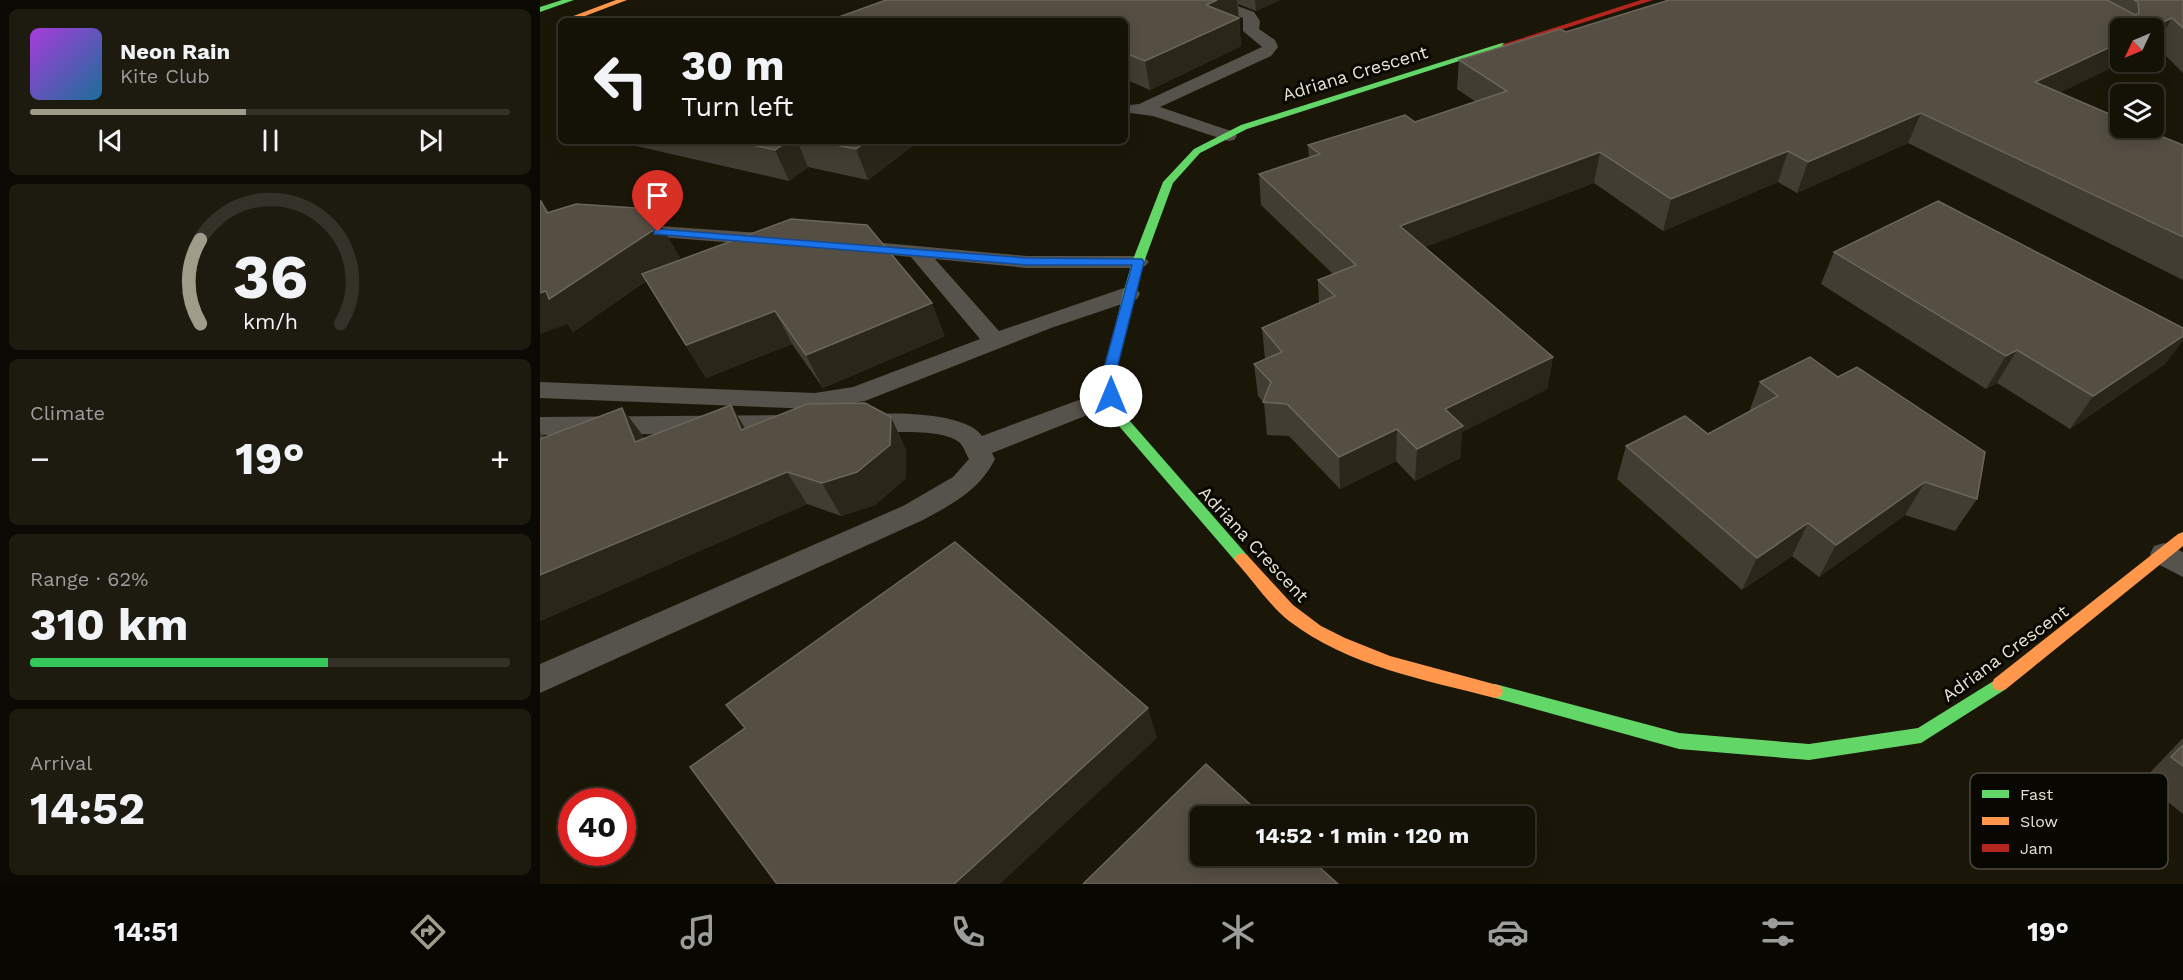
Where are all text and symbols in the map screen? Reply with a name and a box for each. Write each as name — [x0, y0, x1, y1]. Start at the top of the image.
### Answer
north arrow — [2110, 18, 2164, 72]
map controls — [2110, 18, 2164, 138]
text: Neon Rain — [120, 39, 230, 64]
text: 30 m — [681, 41, 785, 90]
street label: Adriana Crescent — [1280, 41, 1431, 105]
icon: left — [582, 42, 660, 120]
text: Kite Club — [120, 64, 210, 88]
button: layers — [2110, 84, 2164, 138]
text: Turn left — [681, 91, 793, 123]
icon: previous — [94, 124, 127, 157]
icon: pause — [254, 124, 287, 157]
icon: next — [414, 124, 447, 157]
pin — [632, 170, 683, 232]
icon: arrive — [641, 179, 674, 212]
text: 36 — [232, 240, 308, 313]
text: km/h — [242, 309, 298, 334]
position arrow — [1079, 364, 1143, 428]
text: Climate — [30, 401, 105, 425]
text: 19° — [235, 432, 305, 485]
text: − — [30, 439, 50, 478]
text: + — [490, 439, 510, 478]
street label: Adriana Crescent — [1195, 482, 1313, 607]
text: Range · 62% — [30, 567, 148, 591]
text: 310 km — [30, 598, 188, 651]
street label: Adriana Crescent — [1938, 600, 2072, 706]
text: Arrival — [30, 751, 92, 775]
legend — [1970, 773, 2168, 869]
text: 14:52 — [30, 782, 145, 835]
text: Fast — [2020, 785, 2053, 804]
speed limit sign: 40 — [558, 788, 636, 866]
text: Slow — [2020, 812, 2058, 831]
text: 14:52 · 1 min · 120 m — [1256, 823, 1469, 848]
text: Jam — [2020, 839, 2053, 858]
icon: directions — [407, 911, 449, 953]
icon: music — [677, 911, 719, 953]
icon: phone — [947, 911, 989, 953]
icon: climate — [1217, 911, 1259, 953]
icon: car — [1487, 911, 1529, 953]
icon: filters — [1757, 911, 1799, 953]
text: 14:51 — [114, 916, 179, 948]
text: 19° — [2027, 916, 2069, 948]

